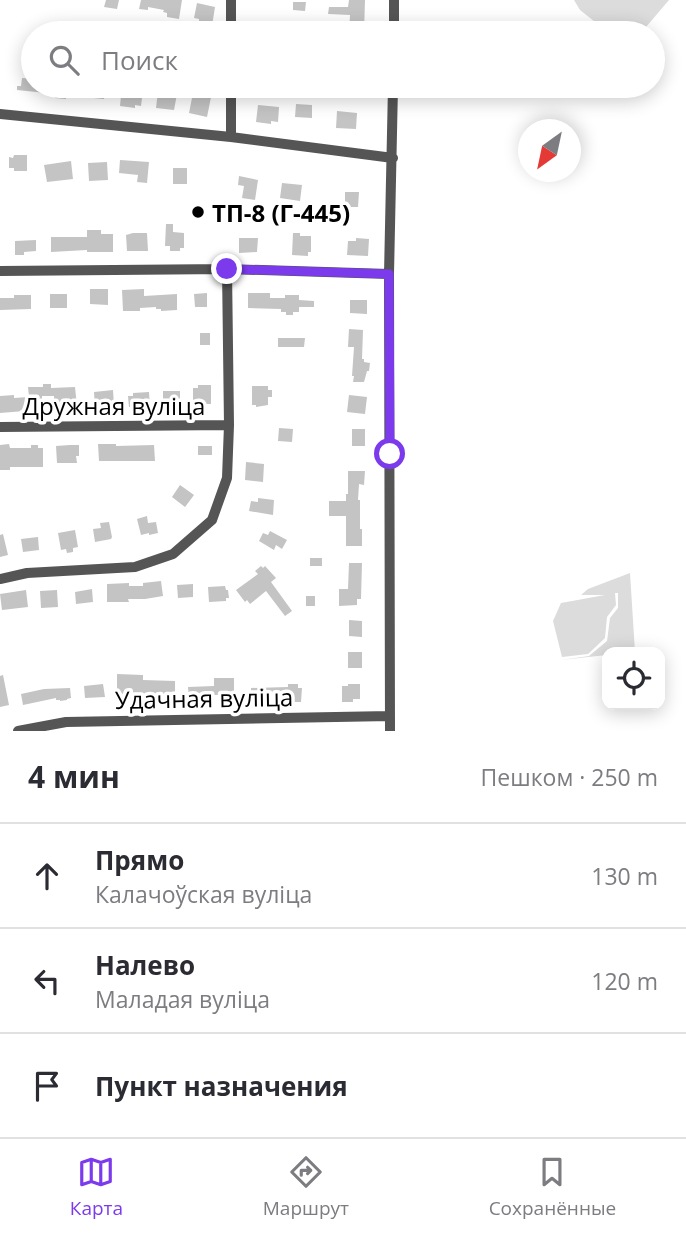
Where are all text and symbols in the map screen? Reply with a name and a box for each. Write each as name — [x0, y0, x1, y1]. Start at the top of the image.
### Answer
search box — [21, 21, 665, 98]
icon: search — [45, 41, 83, 79]
text: Поиск — [101, 42, 178, 78]
north arrow — [518, 119, 581, 182]
place label: ТП-8 (Г-445) — [212, 196, 350, 229]
marker: ТП-8 (Г-445) — [190, 204, 206, 220]
route end — [211, 253, 242, 284]
street label: Дружная вуліца — [23, 389, 205, 422]
route start — [374, 438, 405, 469]
map controls — [602, 647, 665, 710]
button: locate — [602, 647, 665, 710]
street label: Удачная вуліца — [114, 680, 294, 716]
text: 4 мин — [28, 756, 120, 797]
text: Пешком · 250 m — [481, 761, 658, 793]
text: Прямо — [95, 842, 184, 878]
icon: ahead — [28, 857, 66, 895]
text: 130 m — [591, 860, 658, 892]
text: Калачоўская вуліца — [95, 878, 312, 910]
text: Налево — [95, 947, 195, 983]
icon: left — [28, 962, 66, 1000]
text: 120 m — [591, 965, 658, 997]
text: Маладая вуліца — [95, 983, 270, 1015]
icon: arrive — [28, 1067, 66, 1105]
text: Пункт назначения — [95, 1068, 348, 1104]
tab: Карта — [70, 1153, 123, 1221]
tab: Маршрут — [263, 1153, 349, 1221]
tab: Сохранённые — [489, 1153, 616, 1221]

